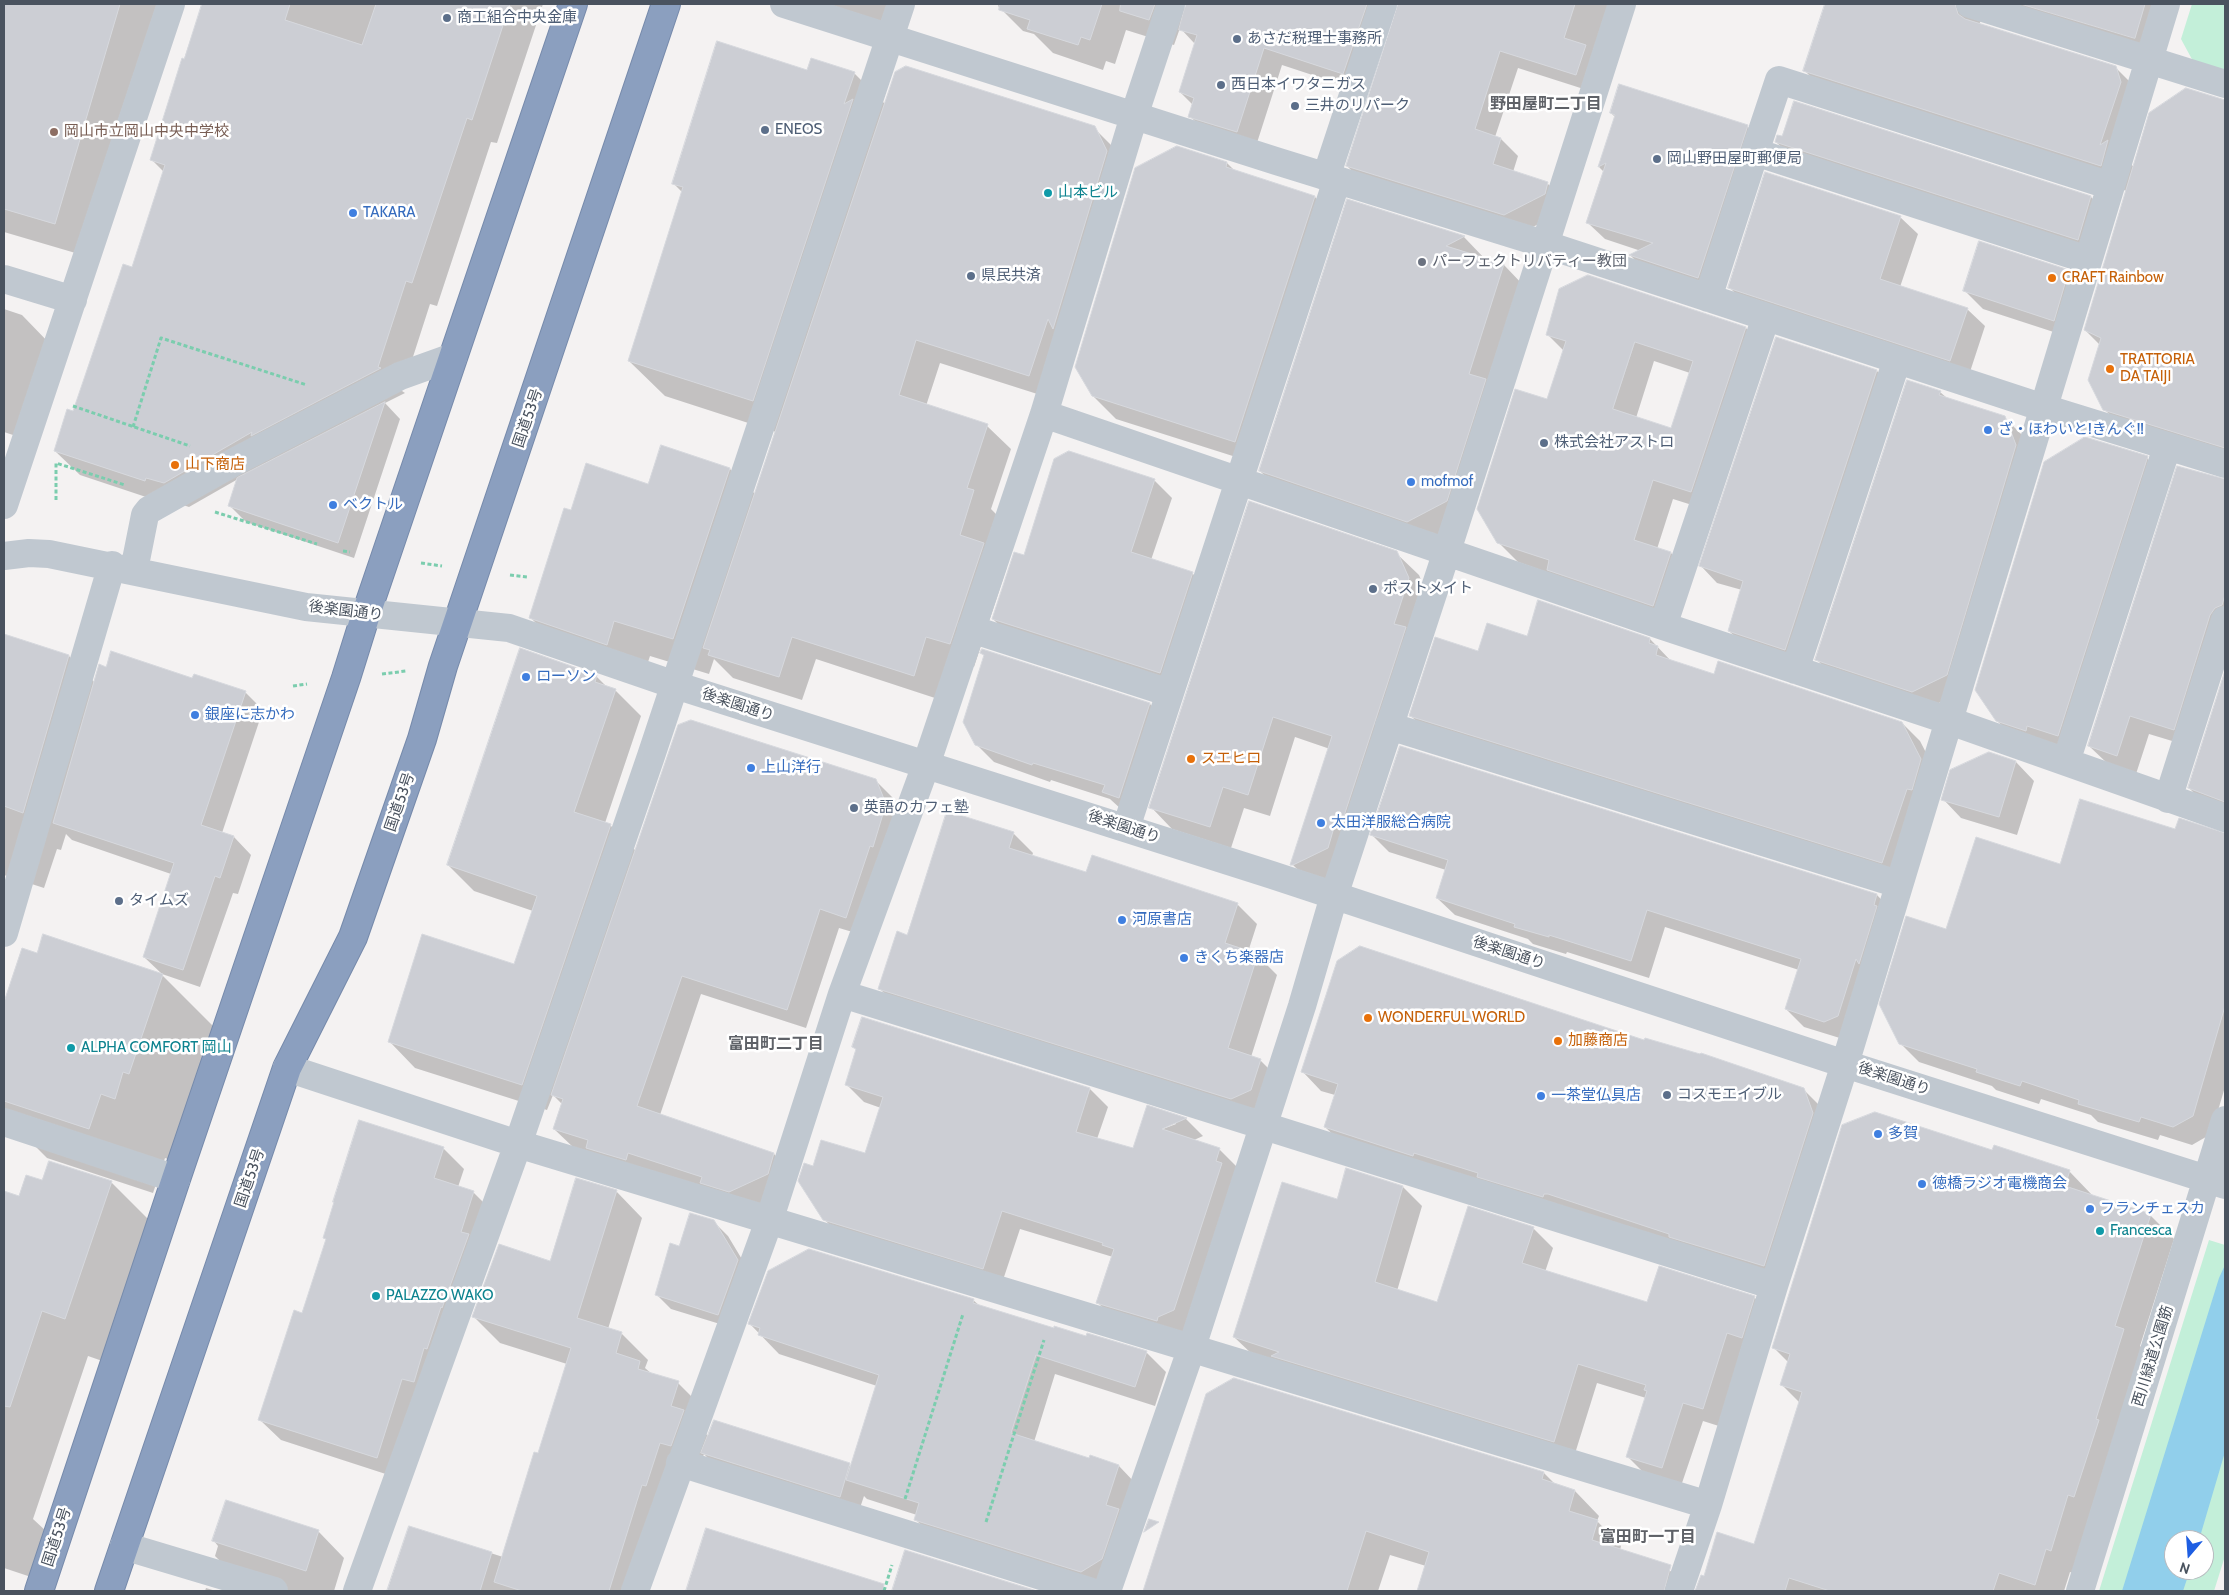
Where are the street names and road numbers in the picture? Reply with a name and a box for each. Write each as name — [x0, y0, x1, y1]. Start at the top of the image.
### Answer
street label: 国道53号 — [510, 386, 546, 450]
street label: 後楽園通り — [308, 597, 384, 625]
street label: 後楽園通り — [700, 685, 776, 725]
street label: 国道53号 — [382, 770, 418, 834]
street label: 後楽園通り — [1086, 807, 1162, 847]
street label: 後楽園通り — [1471, 933, 1547, 973]
street label: 後楽園通り — [1856, 1059, 1932, 1099]
street label: 国道53号 — [232, 1146, 268, 1210]
street label: 西川緑道公園筋 — [2129, 1303, 2177, 1409]
street label: 国道53号 — [39, 1505, 75, 1569]

